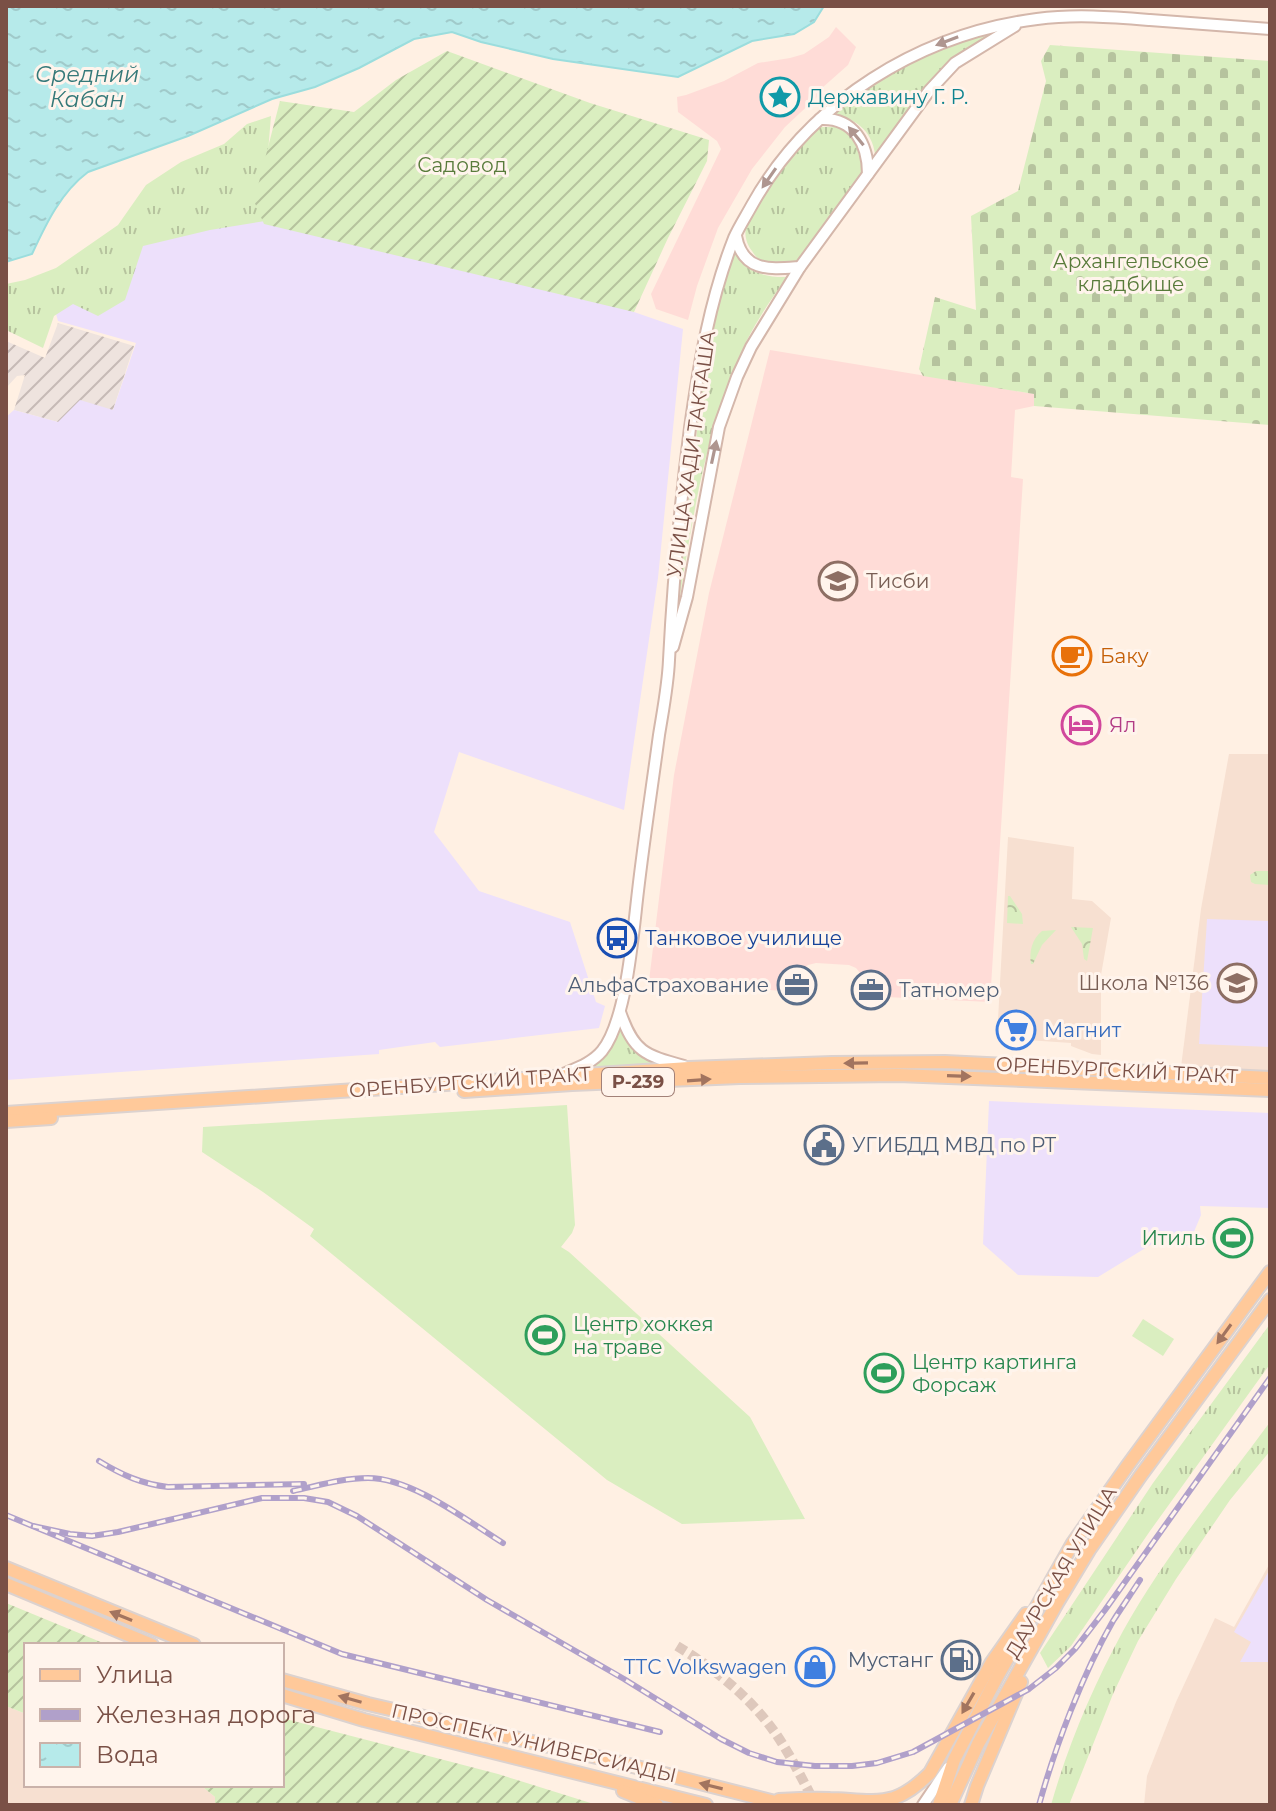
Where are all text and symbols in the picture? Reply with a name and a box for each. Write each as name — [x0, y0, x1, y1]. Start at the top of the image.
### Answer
one-way arrow — [935, 35, 959, 48]
water label: Средний Кабан — [35, 61, 139, 113]
place icon: Державину Г. Р. — [759, 76, 801, 118]
place label: Державину Г. Р. — [808, 85, 968, 109]
one-way arrow — [848, 127, 865, 147]
park label: Садовод — [417, 153, 507, 177]
one-way arrow — [762, 168, 777, 189]
park label: Архангельское кладбище — [1053, 249, 1209, 296]
street label: УЛИЦА ХАДИ ТАКТАША — [662, 329, 720, 579]
one-way arrow — [708, 439, 721, 464]
school or university icon: Тисби — [817, 560, 859, 602]
place label: Тисби — [866, 569, 929, 593]
cafe icon: Баку — [1051, 635, 1093, 677]
place label: Баку — [1100, 644, 1149, 668]
hotel icon: Ял — [1060, 704, 1102, 746]
place label: Ял — [1109, 713, 1136, 737]
bus stop icon: Танковое училище — [596, 917, 638, 959]
place label: Танковое училище — [645, 926, 842, 950]
school or university icon: Школа №136 — [1216, 962, 1258, 1004]
office icon: АльфаСтрахование — [776, 964, 818, 1006]
office icon: Татномер — [850, 969, 892, 1011]
place label: Школа №136 — [1078, 971, 1209, 995]
place label: АльфаСтрахование — [568, 973, 769, 997]
place label: Татномер — [899, 978, 999, 1002]
supermarket icon: Магнит — [995, 1009, 1037, 1051]
place label: Магнит — [1044, 1018, 1122, 1042]
street label: ОРЕНБУРГСКИЙ ТРАКТ — [995, 1052, 1239, 1088]
one-way arrow — [843, 1057, 868, 1069]
street label: ОРЕНБУРГСКИЙ ТРАКТ — [348, 1062, 592, 1102]
road number: Р-239 — [602, 1068, 674, 1096]
one-way arrow — [947, 1070, 972, 1083]
one-way arrow — [687, 1073, 712, 1086]
public building icon: УГИБДД МВД по РТ — [803, 1124, 845, 1166]
place label: УГИБДД МВД по РТ — [852, 1133, 1056, 1157]
sports icon: Итиль — [1212, 1217, 1254, 1259]
place label: Итиль — [1141, 1226, 1205, 1250]
place label: Центр хоккея на траве — [573, 1312, 714, 1359]
sports icon: Центр хоккея на траве — [524, 1314, 566, 1356]
one-way arrow — [1216, 1324, 1232, 1345]
place label: Центр картинга Форсаж — [912, 1350, 1077, 1397]
sports icon: Центр картинга Форсаж — [863, 1352, 905, 1394]
street label: ДАУРСКАЯ УЛИЦА — [1000, 1482, 1122, 1662]
one-way arrow — [109, 1609, 133, 1622]
fuel station icon: Мустанг — [940, 1639, 982, 1681]
legend — [24, 1643, 284, 1787]
shop icon: ТТС Volkswagen — [794, 1646, 836, 1688]
place label: Мустанг — [848, 1648, 933, 1672]
place label: ТТС Volkswagen — [624, 1655, 787, 1679]
text: Улица — [96, 1660, 174, 1689]
one-way arrow — [337, 1692, 361, 1705]
one-way arrow — [961, 1692, 975, 1714]
street label: ПРОСПЕКТ УНИВЕРСИАДЫ — [389, 1698, 679, 1788]
text: Железная дорога — [96, 1700, 316, 1729]
text: Вода — [96, 1740, 159, 1769]
one-way arrow — [699, 1780, 724, 1792]

